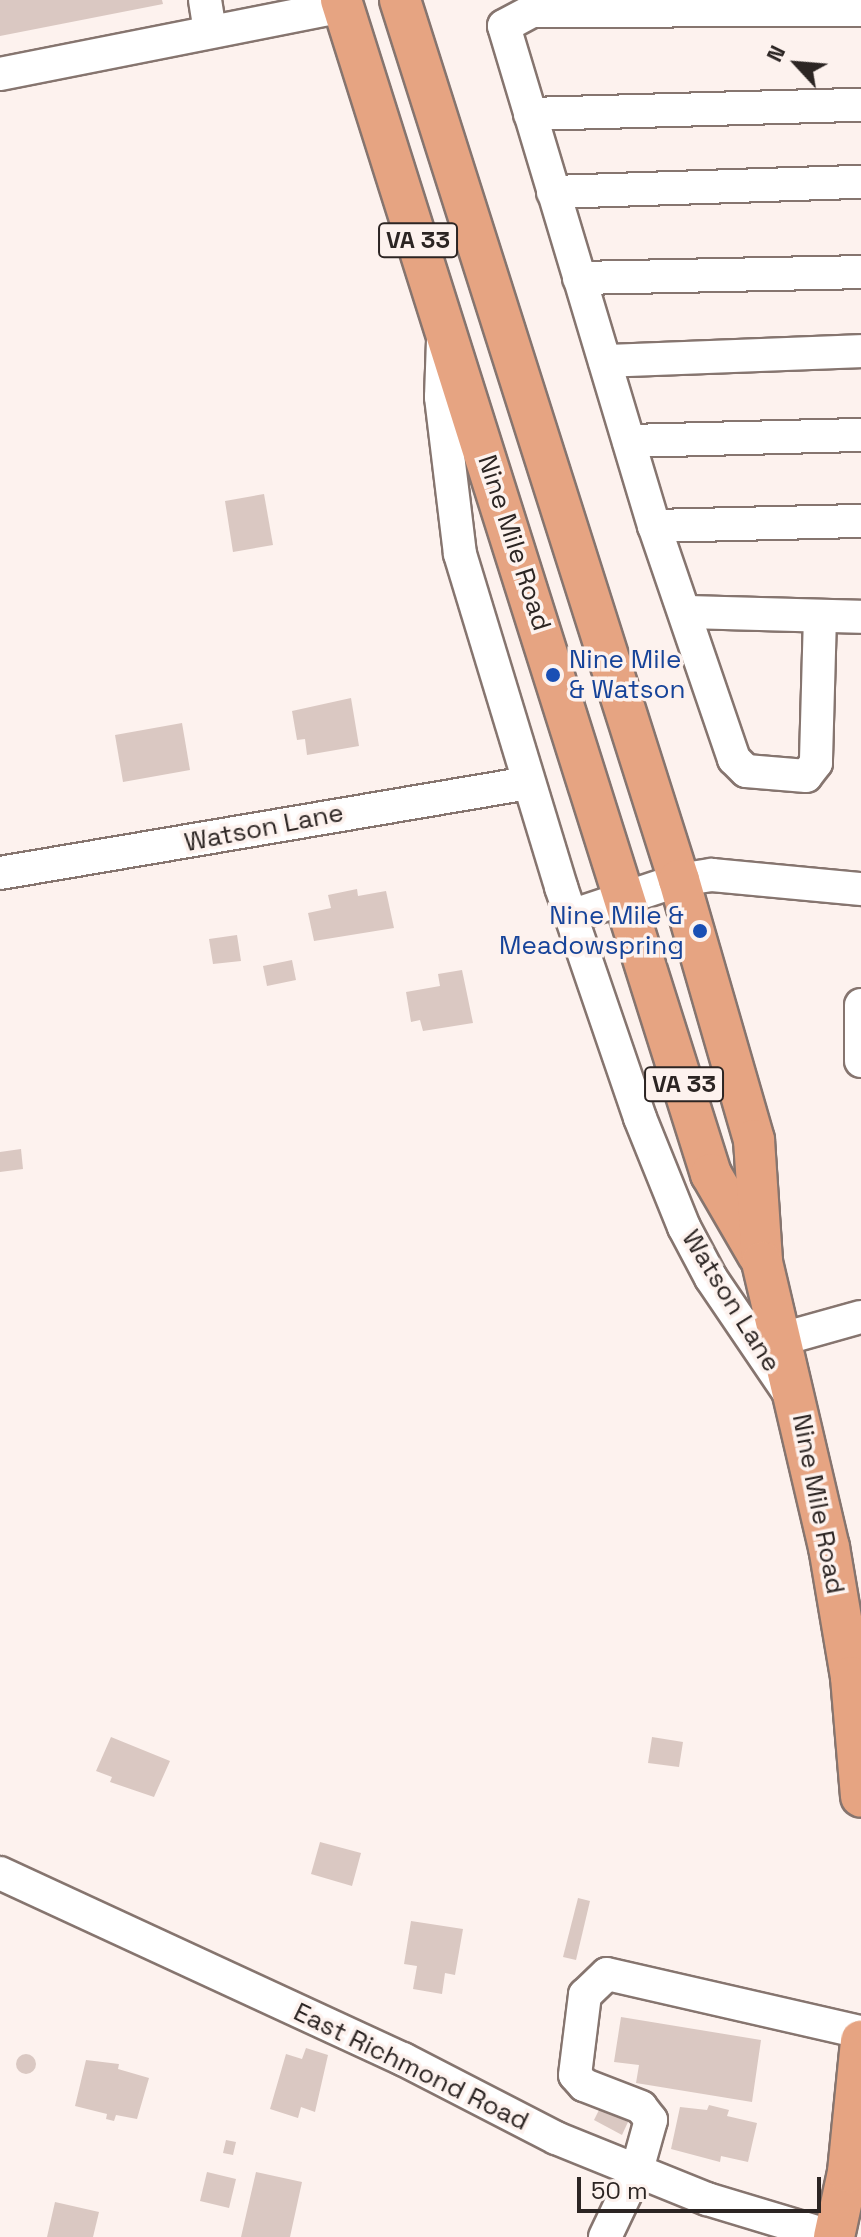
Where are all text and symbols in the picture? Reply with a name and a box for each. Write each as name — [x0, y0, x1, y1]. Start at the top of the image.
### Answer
north arrow — [757, 24, 837, 104]
text: N — [760, 41, 791, 66]
road number: VA 33 — [376, 220, 460, 260]
street label: Nine Mile Road — [471, 451, 557, 635]
place label: Nine Mile & Watson — [569, 644, 686, 706]
marker: Nine Mile & Watson — [544, 666, 562, 684]
street label: Watson Lane — [182, 797, 346, 859]
place label: Nine Mile & Meadowspring — [499, 900, 684, 962]
marker: Nine Mile & Meadowspring — [691, 922, 709, 940]
road number: VA 33 — [642, 1064, 726, 1104]
street label: Watson Lane — [675, 1224, 787, 1378]
street label: Nine Mile Road — [785, 1411, 851, 1597]
street label: East Richmond Road — [288, 1997, 534, 2137]
scale bar — [581, 2161, 825, 2211]
text: 50 m — [591, 2175, 648, 2206]

